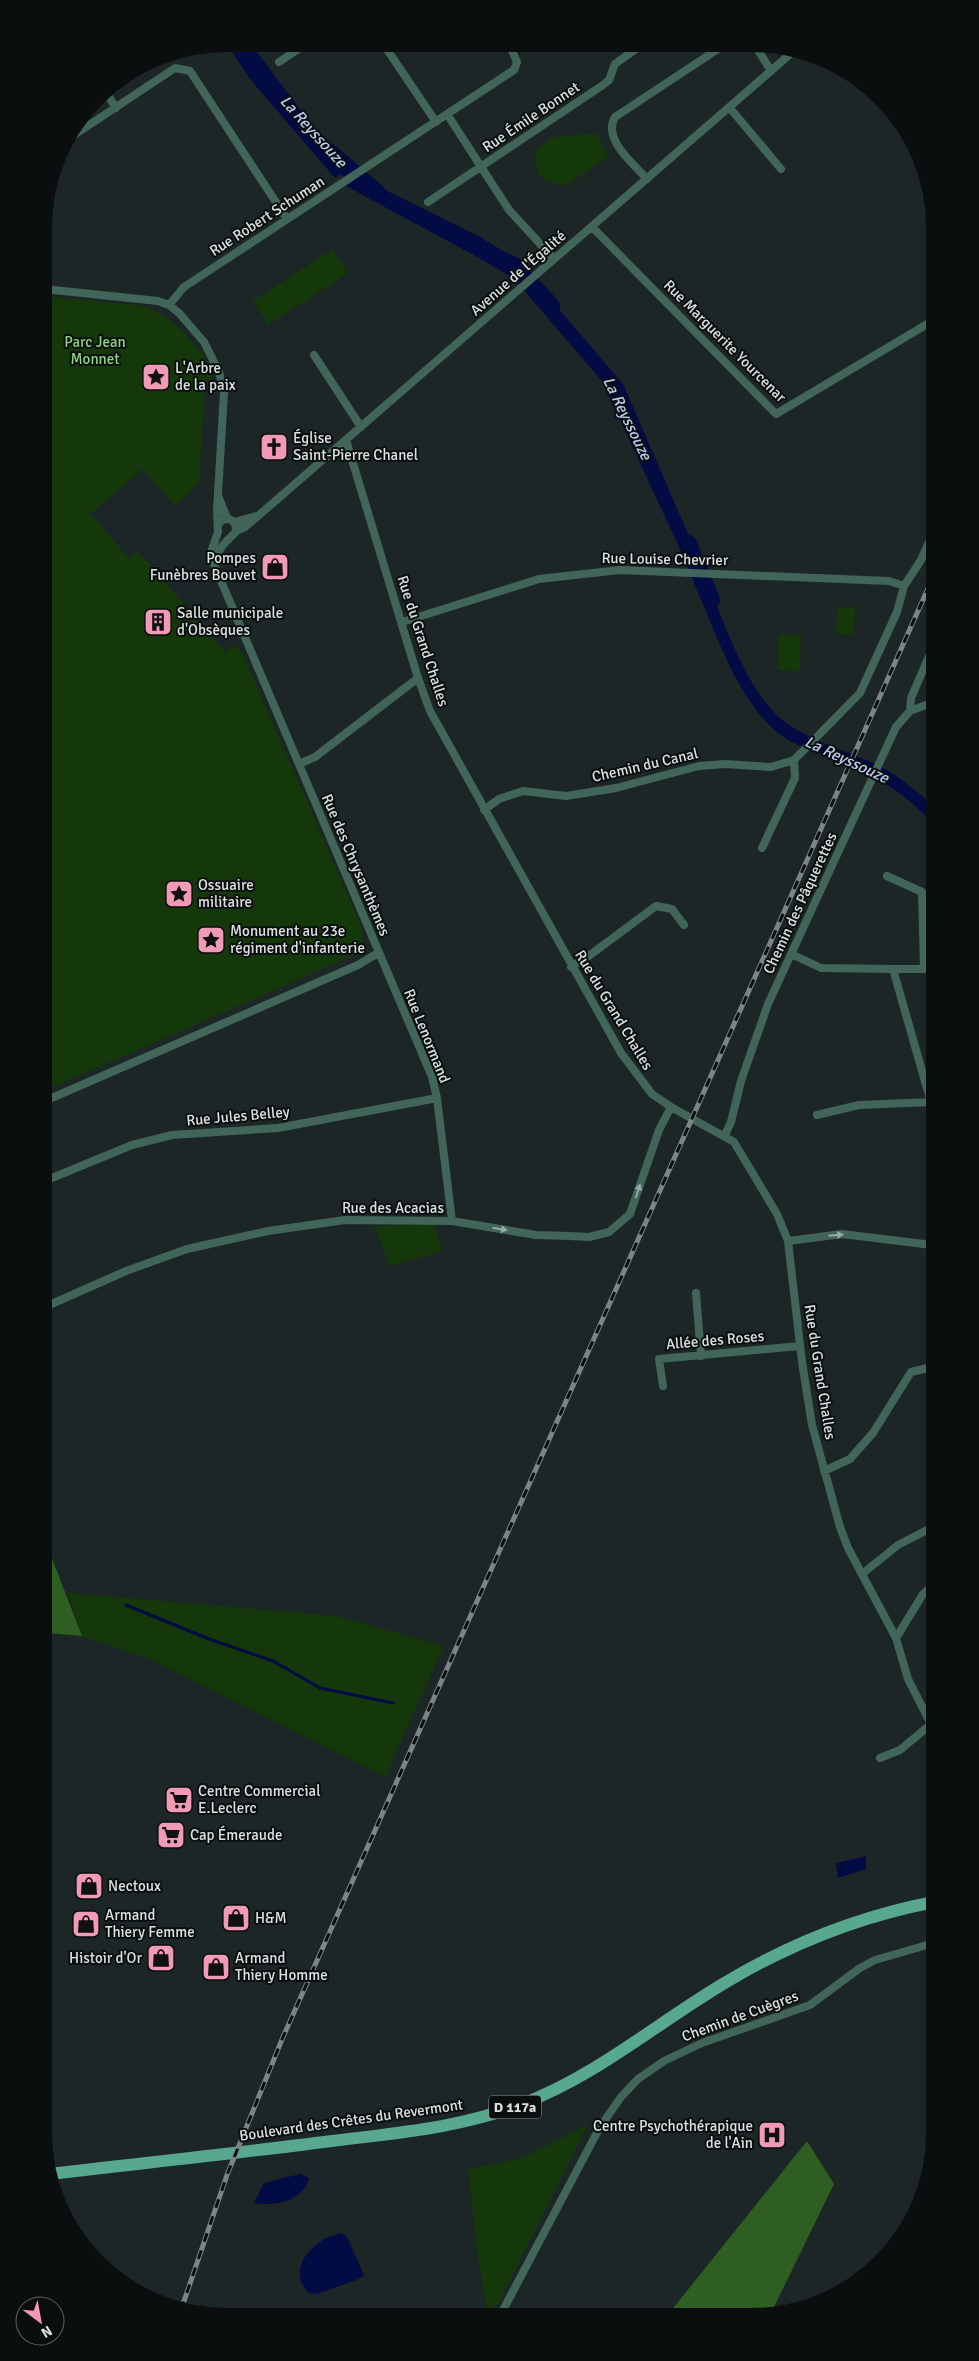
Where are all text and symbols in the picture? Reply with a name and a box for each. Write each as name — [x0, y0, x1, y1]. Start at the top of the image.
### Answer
street label: Rue Émile Bonnet — [478, 77, 583, 156]
water label: La Reyssouze — [276, 91, 352, 173]
street label: Rue Robert Schuman — [206, 172, 328, 260]
street label: Avenue de l'Égalité — [466, 226, 569, 319]
street label: Rue Marguerite Yourcenar — [660, 276, 790, 406]
park label: Parc Jean Monnet — [64, 333, 126, 368]
place label: L'Arbre de la paix — [175, 359, 236, 394]
place icon: L'Arbre de la paix — [141, 362, 171, 392]
water label: La Reyssouze — [598, 373, 656, 464]
place label: Église Saint-Pierre Chanel — [293, 428, 418, 464]
church icon: Église Saint-Pierre Chanel — [259, 432, 289, 462]
place label: Pompes Funèbres Bouvet — [150, 549, 256, 584]
street label: Rue Louise Chevrier — [601, 549, 729, 569]
shop icon: Pompes Funèbres Bouvet — [260, 552, 290, 582]
street label: Rue du Grand Challes — [393, 573, 453, 709]
place label: Salle municipale d'Obsèques — [177, 604, 283, 639]
building icon: Salle municipale d'Obsèques — [143, 607, 173, 637]
water label: La Reyssouze — [801, 732, 893, 789]
street label: Chemin du Canal — [590, 744, 700, 786]
street label: Rue des Chrysanthèmes — [318, 791, 394, 939]
street label: Chemin des Pâquerettes — [759, 829, 841, 977]
place label: Ossuaire militaire — [198, 876, 254, 911]
place icon: Ossuaire militaire — [164, 879, 194, 909]
place label: Monument au 23e régiment d'infanterie — [230, 922, 365, 957]
place icon: Monument au 23e régiment d'infanterie — [196, 925, 226, 955]
street label: Rue du Grand Challes — [571, 947, 657, 1074]
street label: Rue Lenormand — [400, 986, 454, 1086]
street label: Rue Jules Belley — [186, 1103, 290, 1129]
one-way arrow — [635, 1184, 642, 1199]
street label: Rue des Acacias — [342, 1199, 444, 1217]
one-way arrow — [492, 1225, 508, 1233]
one-way arrow — [828, 1231, 844, 1239]
street label: Rue du Grand Challes — [800, 1303, 840, 1441]
street label: Allée des Roses — [665, 1327, 765, 1353]
place label: Centre Commercial E.Leclerc — [198, 1782, 321, 1817]
supermarket icon: Centre Commercial E.Leclerc — [164, 1785, 194, 1815]
supermarket icon: Cap Émeraude — [156, 1820, 186, 1850]
place label: Cap Émeraude — [190, 1825, 282, 1844]
shop icon: Nectoux — [74, 1871, 104, 1901]
place label: Nectoux — [108, 1877, 161, 1895]
shop icon: H&M — [221, 1903, 251, 1933]
place label: Armand Thiery Femme — [105, 1906, 195, 1941]
shop icon: Armand Thiery Femme — [71, 1909, 101, 1939]
place label: H&M — [255, 1909, 287, 1927]
shop icon: Histoir d'Or — [146, 1943, 176, 1973]
place label: Histoir d'Or — [69, 1949, 142, 1967]
place label: Armand Thiery Homme — [235, 1949, 328, 1984]
shop icon: Armand Thiery Homme — [201, 1952, 231, 1982]
street label: Chemin de Cuègres — [679, 1986, 801, 2045]
street label: Boulevard des Crêtes du Revermont — [238, 2095, 464, 2145]
road number: D 117a — [489, 2096, 541, 2118]
place label: Centre Psychothérapique de l'Ain — [593, 2117, 753, 2152]
hospital icon: Centre Psychothérapique de l'Ain — [757, 2120, 787, 2150]
north arrow — [15, 2296, 65, 2346]
text: N — [38, 2322, 55, 2341]

